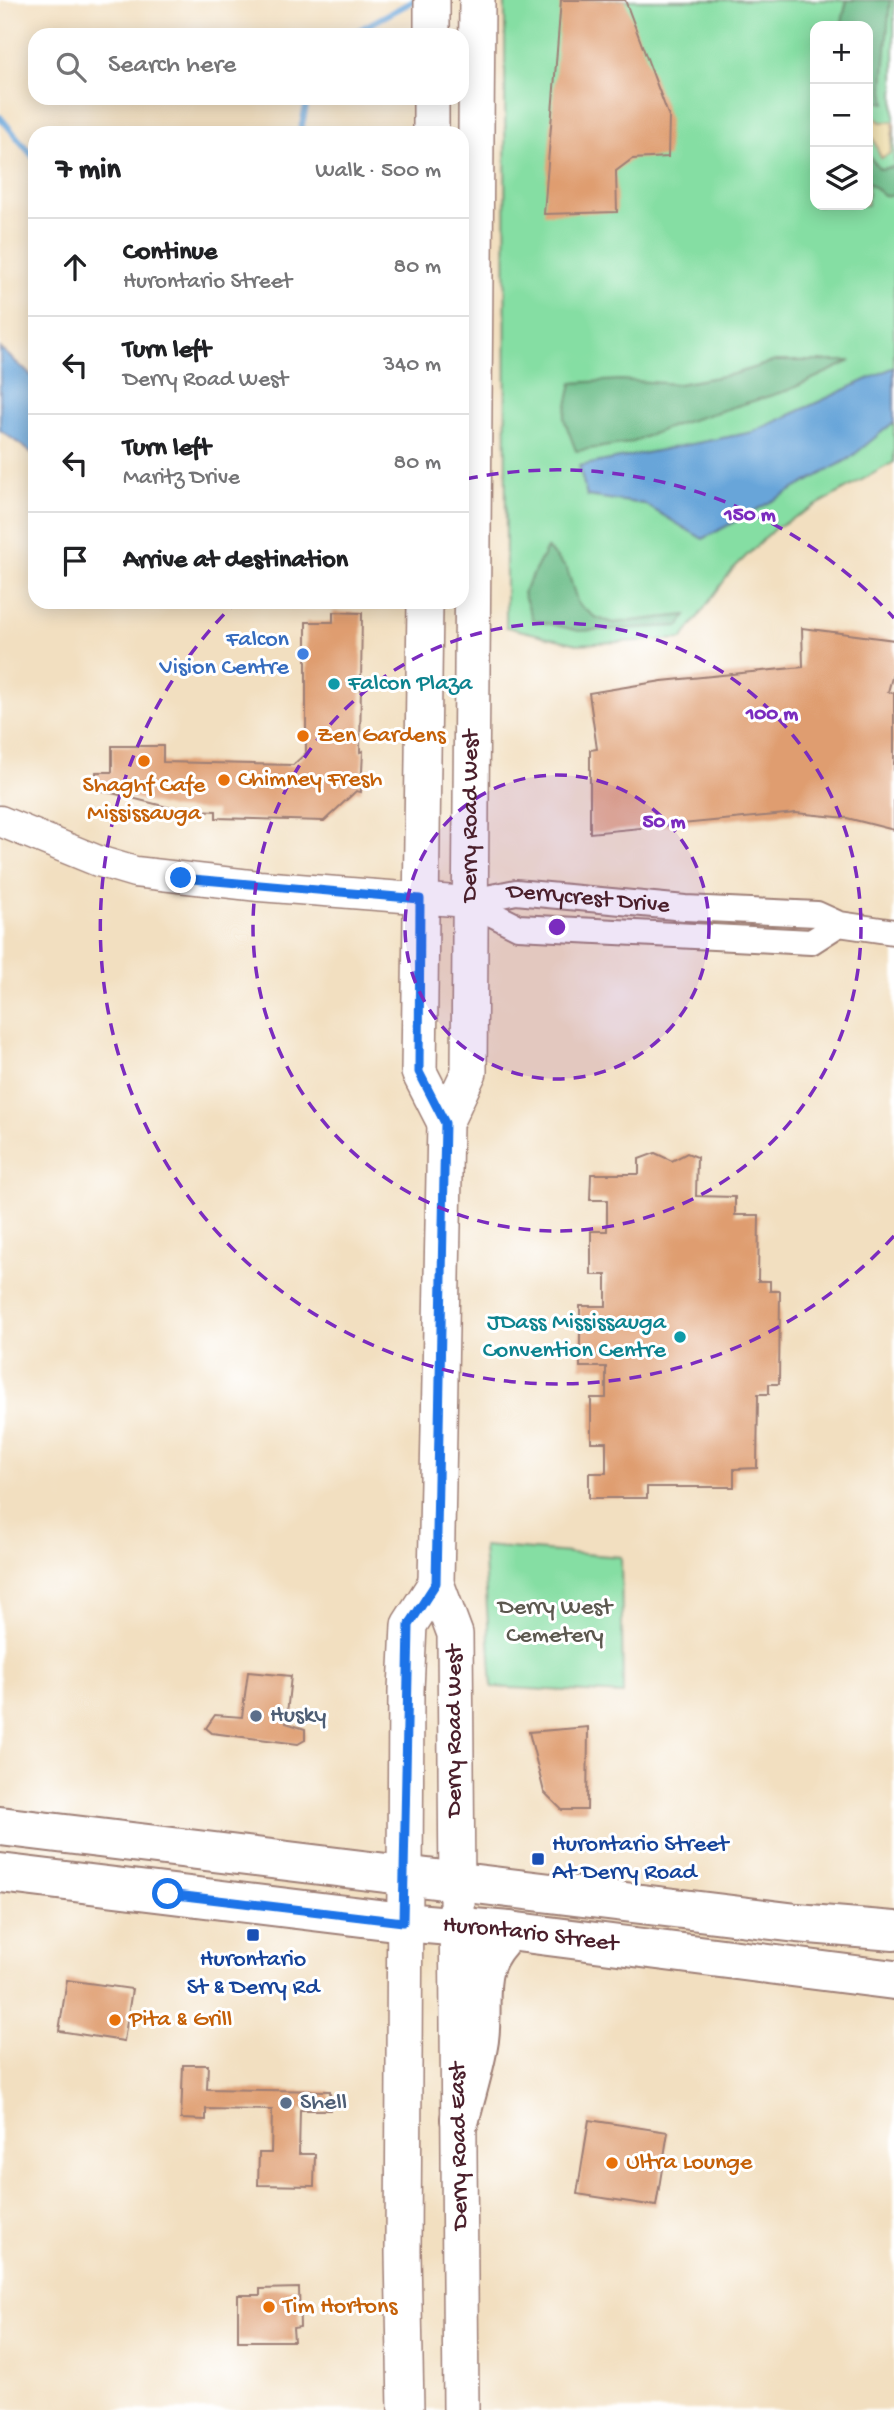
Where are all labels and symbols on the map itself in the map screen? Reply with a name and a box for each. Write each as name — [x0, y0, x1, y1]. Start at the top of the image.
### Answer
text: 150 m — [723, 504, 776, 529]
place label: Falcon Vision Centre — [158, 626, 290, 683]
marker: Falcon Vision Centre — [295, 646, 311, 662]
place label: Falcon Plaza — [347, 670, 473, 699]
marker: Falcon Plaza — [326, 676, 342, 692]
text: 100 m — [745, 703, 798, 728]
place label: Zen Gardens — [317, 722, 447, 751]
marker: Zen Gardens — [295, 728, 311, 744]
street label: Derry Road West — [456, 728, 486, 904]
marker: Shaghf Cafe Mississauga — [136, 753, 152, 769]
place label: Chimney Fresh — [238, 766, 382, 795]
place label: Shaghf Cafe Mississauga — [83, 772, 206, 829]
marker: Chimney Fresh — [216, 772, 232, 788]
text: 50 m — [643, 811, 686, 836]
route end — [165, 862, 196, 893]
street label: Derrycrest Drive — [503, 876, 672, 921]
centre of rings — [545, 915, 569, 939]
place label: JDass Mississauga Convention Centre — [483, 1309, 667, 1366]
marker: JDass Mississauga Convention Centre — [672, 1329, 688, 1345]
park label: Derry West Cemetery — [496, 1594, 614, 1651]
street label: Derry Road West — [441, 1643, 470, 1819]
place label: Husky — [270, 1702, 326, 1731]
marker: Husky — [248, 1708, 264, 1724]
place label: Hurontario Street At Derry Road — [552, 1831, 730, 1888]
marker: Hurontario Street At Derry Road — [530, 1851, 546, 1867]
route start — [152, 1878, 183, 1909]
street label: Hurontario Street — [441, 1911, 622, 1960]
marker: Hurontario St & Derry Rd — [245, 1927, 261, 1943]
place label: Hurontario St & Derry Rd — [187, 1946, 321, 2003]
place label: Pita & Grill — [128, 2006, 232, 2035]
marker: Pita & Grill — [107, 2012, 123, 2028]
street label: Derry Road East — [444, 2060, 476, 2232]
place label: Shell — [300, 2089, 347, 2118]
marker: Shell — [278, 2095, 294, 2111]
place label: Ultra Lounge — [626, 2149, 753, 2178]
marker: Ultra Lounge — [604, 2155, 620, 2171]
place label: Tim Hortons — [281, 2293, 398, 2322]
marker: Tim Hortons — [261, 2299, 277, 2315]

